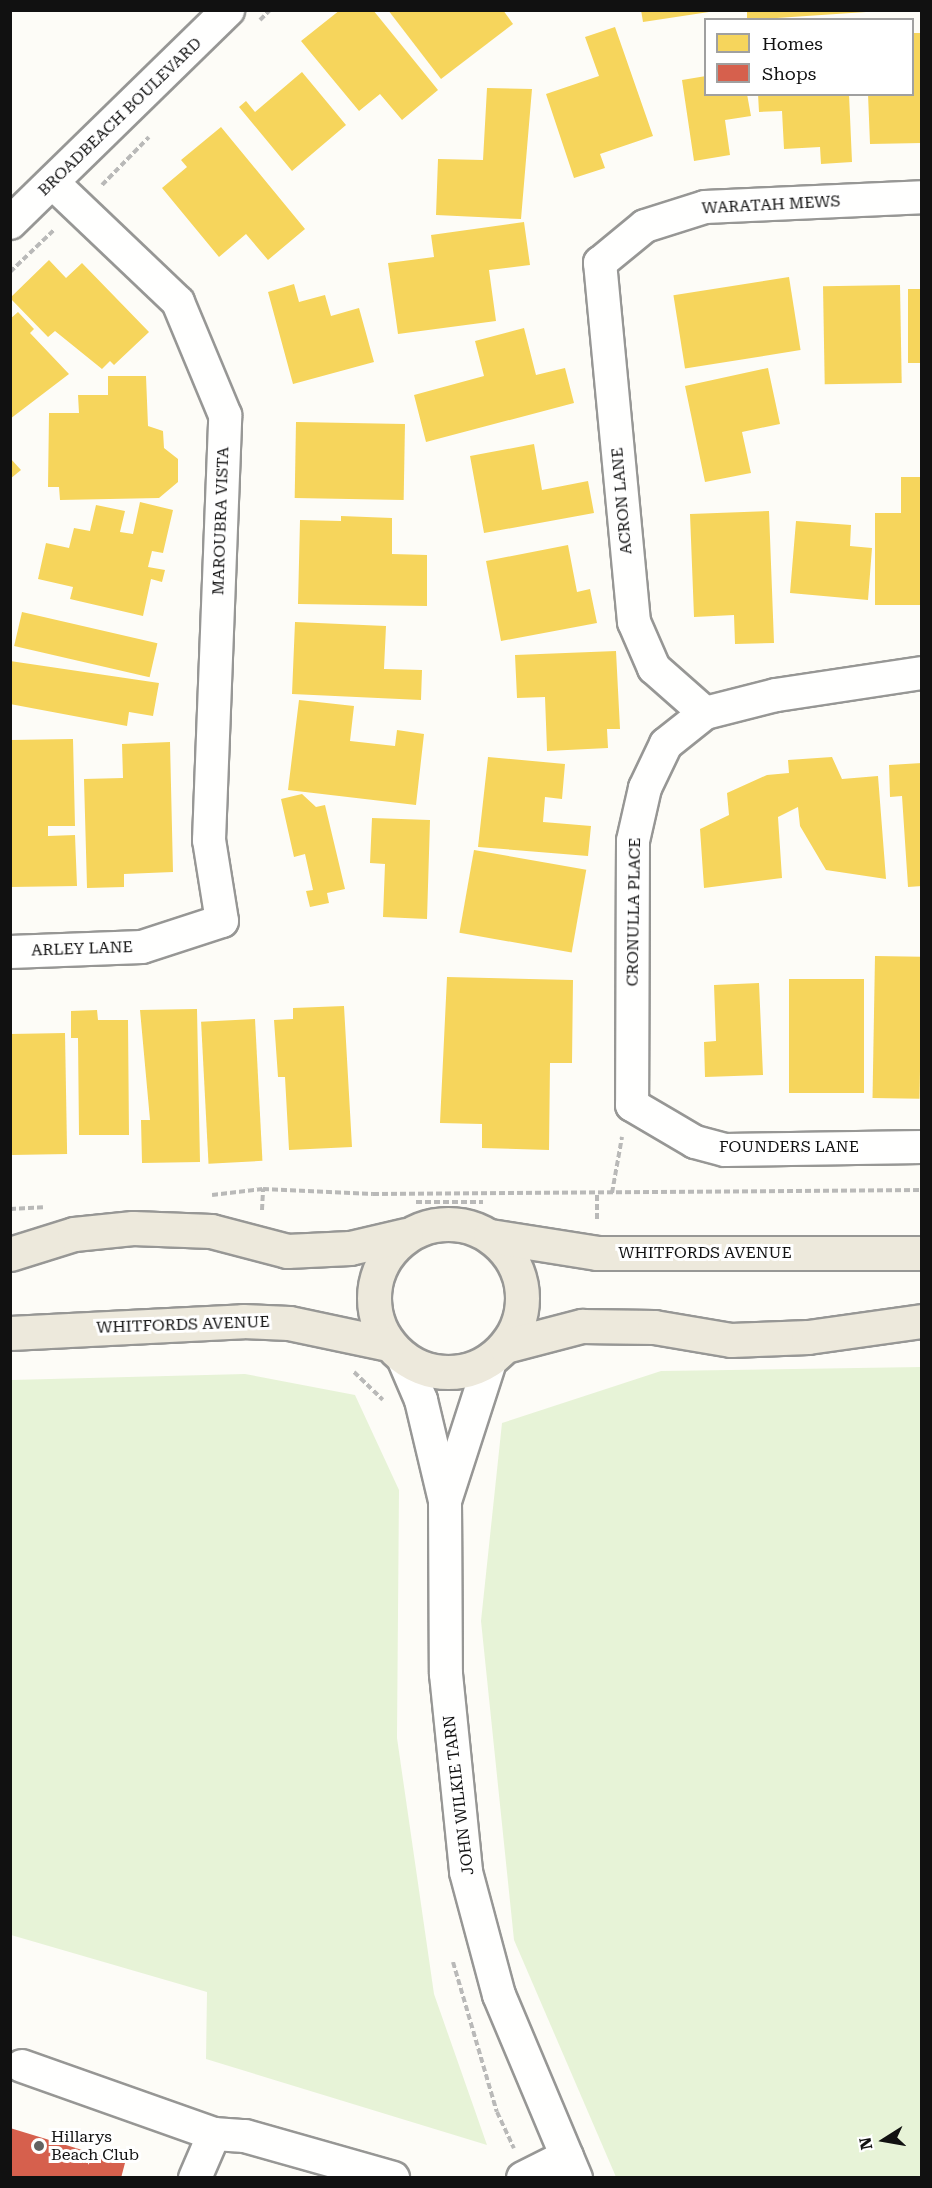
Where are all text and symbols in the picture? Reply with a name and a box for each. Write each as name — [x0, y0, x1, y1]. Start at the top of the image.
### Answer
legend — [704, 18, 914, 96]
text: Homes — [762, 33, 823, 54]
street label: BROADBEACH BOULEVARD — [34, 34, 206, 200]
text: Shops — [762, 63, 816, 84]
street label: WARATAH MEWS — [701, 192, 841, 218]
street label: MAROUBRA VISTA — [209, 446, 233, 596]
street label: ACRON LANE — [608, 447, 636, 555]
street label: CRONULLA PLACE — [623, 837, 645, 987]
street label: ARLEY LANE — [31, 938, 133, 960]
street label: FOUNDERS LANE — [719, 1137, 859, 1157]
street label: WHITFORDS AVENUE — [618, 1243, 792, 1263]
street label: WHITFORDS AVENUE — [96, 1312, 270, 1338]
street label: JOHN WILKIE TARN — [440, 1714, 478, 1876]
north arrow — [854, 2110, 914, 2170]
place label: Hillarys Beach Club — [51, 2127, 139, 2165]
text: N — [855, 2136, 876, 2151]
marker: Hillarys Beach Club — [32, 2139, 46, 2153]

